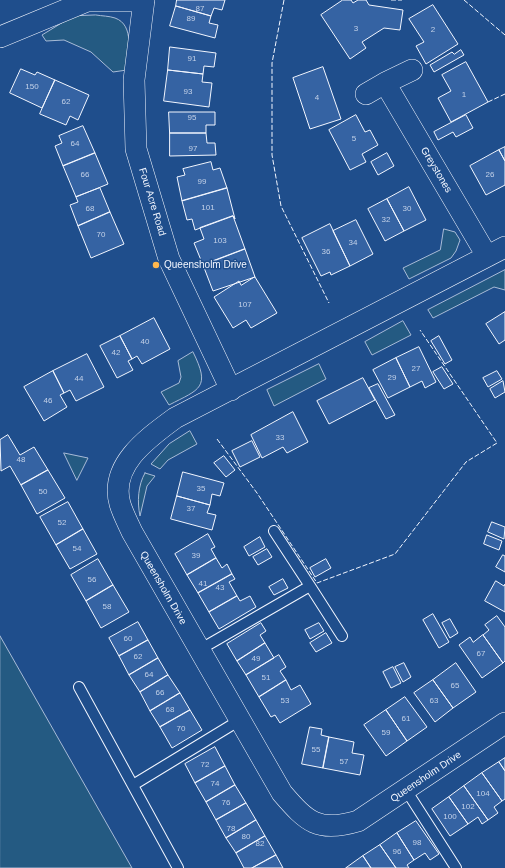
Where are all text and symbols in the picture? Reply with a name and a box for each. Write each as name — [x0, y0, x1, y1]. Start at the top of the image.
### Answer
house number: 87 — [196, 4, 204, 14]
house number: 89 — [187, 14, 195, 24]
house number: 3 — [354, 24, 358, 34]
house number: 2 — [431, 25, 435, 35]
house number: 91 — [188, 54, 196, 64]
house number: 150 — [25, 82, 39, 92]
house number: 93 — [184, 87, 192, 97]
house number: 1 — [462, 90, 466, 100]
house number: 4 — [315, 93, 319, 103]
house number: 62 — [62, 97, 70, 107]
house number: 95 — [188, 113, 196, 123]
house number: 5 — [352, 134, 356, 144]
house number: 64 — [71, 139, 79, 149]
house number: 97 — [189, 144, 197, 154]
street label: Greystones — [418, 145, 454, 195]
street label: Four Acre Road — [136, 166, 168, 238]
house number: 66 — [81, 170, 89, 180]
house number: 26 — [486, 170, 494, 180]
house number: 99 — [198, 177, 206, 187]
house number: 101 — [201, 203, 215, 213]
house number: 68 — [86, 204, 94, 214]
house number: 30 — [403, 204, 411, 214]
house number: 32 — [382, 215, 390, 225]
house number: 70 — [97, 230, 105, 240]
house number: 103 — [213, 236, 227, 246]
house number: 34 — [349, 238, 357, 248]
house number: 36 — [322, 247, 330, 257]
place label: Queensholm Drive — [164, 259, 247, 271]
marker: Queensholm Drive — [151, 260, 161, 270]
house number: 107 — [238, 300, 252, 310]
house number: 40 — [141, 337, 149, 347]
house number: 42 — [112, 348, 120, 358]
house number: 27 — [412, 364, 420, 374]
house number: 29 — [388, 373, 396, 383]
house number: 44 — [75, 374, 83, 384]
house number: 46 — [44, 396, 52, 406]
house number: 33 — [276, 433, 284, 443]
house number: 48 — [17, 455, 25, 465]
house number: 35 — [197, 484, 205, 494]
house number: 50 — [39, 487, 47, 497]
house number: 37 — [187, 504, 195, 514]
house number: 52 — [58, 518, 66, 528]
house number: 54 — [73, 544, 81, 554]
street label: Queensholm Drive — [137, 549, 189, 627]
house number: 39 — [192, 551, 200, 561]
house number: 56 — [88, 575, 96, 585]
house number: 41 — [199, 579, 207, 589]
house number: 43 — [216, 583, 224, 593]
house number: 58 — [103, 602, 111, 612]
house number: 60 — [124, 634, 132, 644]
house number: 67 — [477, 649, 485, 659]
house number: 62 — [134, 652, 142, 662]
house number: 49 — [252, 654, 260, 664]
house number: 64 — [145, 670, 153, 680]
house number: 51 — [262, 673, 270, 683]
house number: 65 — [451, 681, 459, 691]
house number: 66 — [156, 688, 164, 698]
house number: 53 — [281, 696, 289, 706]
house number: 63 — [430, 696, 438, 706]
house number: 68 — [166, 705, 174, 715]
house number: 61 — [402, 714, 410, 724]
house number: 70 — [177, 724, 185, 734]
house number: 59 — [382, 728, 390, 738]
house number: 55 — [312, 745, 320, 755]
street label: Queensholm Drive — [388, 749, 464, 805]
house number: 57 — [340, 757, 348, 767]
house number: 72 — [201, 760, 209, 770]
house number: 74 — [211, 779, 219, 789]
house number: 104 — [476, 789, 490, 799]
house number: 76 — [222, 798, 230, 808]
house number: 102 — [461, 802, 475, 812]
house number: 100 — [443, 812, 457, 822]
house number: 78 — [227, 824, 235, 834]
house number: 80 — [242, 832, 250, 842]
house number: 98 — [413, 838, 421, 848]
house number: 82 — [256, 839, 264, 849]
house number: 96 — [393, 847, 401, 857]

